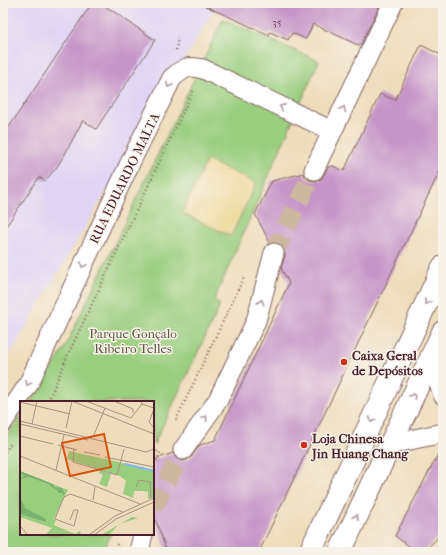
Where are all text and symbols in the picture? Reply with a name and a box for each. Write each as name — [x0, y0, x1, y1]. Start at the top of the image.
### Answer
house number: 35 — [272, 16, 282, 29]
one-way arrow — [166, 81, 174, 88]
one-way arrow — [279, 104, 286, 112]
one-way arrow — [338, 106, 346, 114]
street label: RUA EDUARDO MALTA — [86, 110, 163, 246]
one-way arrow — [79, 262, 87, 269]
one-way arrow — [256, 298, 265, 305]
one-way arrow — [424, 298, 432, 306]
park label: Parque Gonçalo Ribeiro Telles — [89, 326, 177, 356]
place label: Caixa Geral de Depósitos — [352, 348, 423, 379]
marker: Caixa Geral de Depósitos — [339, 357, 349, 367]
one-way arrow — [25, 379, 33, 386]
one-way arrow — [408, 393, 416, 400]
inset map — [20, 401, 154, 535]
one-way arrow — [200, 416, 207, 423]
one-way arrow — [369, 416, 377, 424]
place label: Loja Chinesa Jin Huang Chang — [310, 431, 409, 462]
marker: Loja Chinesa Jin Huang Chang — [299, 440, 309, 450]
one-way arrow — [351, 513, 359, 521]

